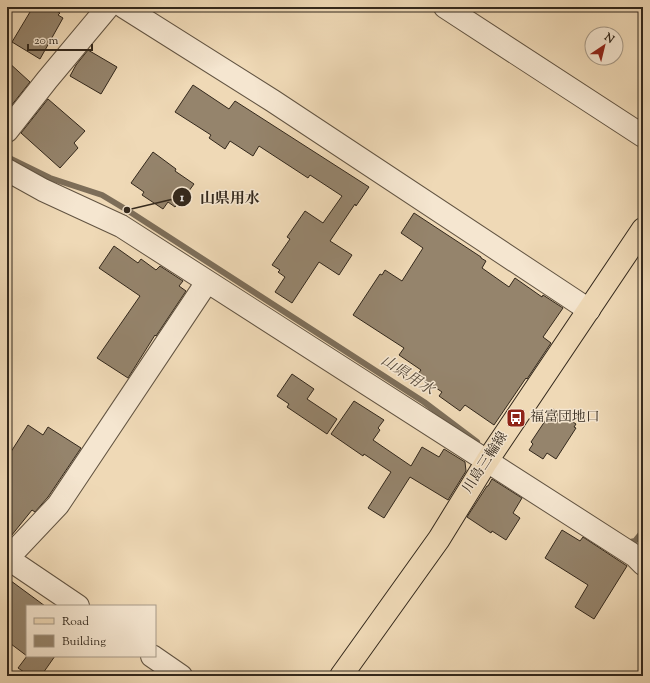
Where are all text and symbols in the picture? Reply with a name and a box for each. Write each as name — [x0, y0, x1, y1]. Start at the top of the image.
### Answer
scale bar — [28, 26, 92, 52]
north arrow — [584, 26, 624, 66]
text: N — [600, 29, 618, 48]
text: 20 m — [34, 32, 59, 50]
callout: 山県用水 — [172, 184, 268, 211]
text: 1 — [179, 189, 185, 207]
text: 山県用水 — [200, 189, 260, 210]
water label: 山県用水 — [376, 351, 440, 402]
bus stop icon: 福富団地口 — [505, 407, 527, 429]
place label: 福富団地口 — [530, 408, 600, 428]
street label: 川島三輪線 — [459, 428, 513, 498]
legend — [26, 605, 156, 657]
text: Road — [62, 613, 89, 631]
text: Building — [62, 633, 106, 651]

